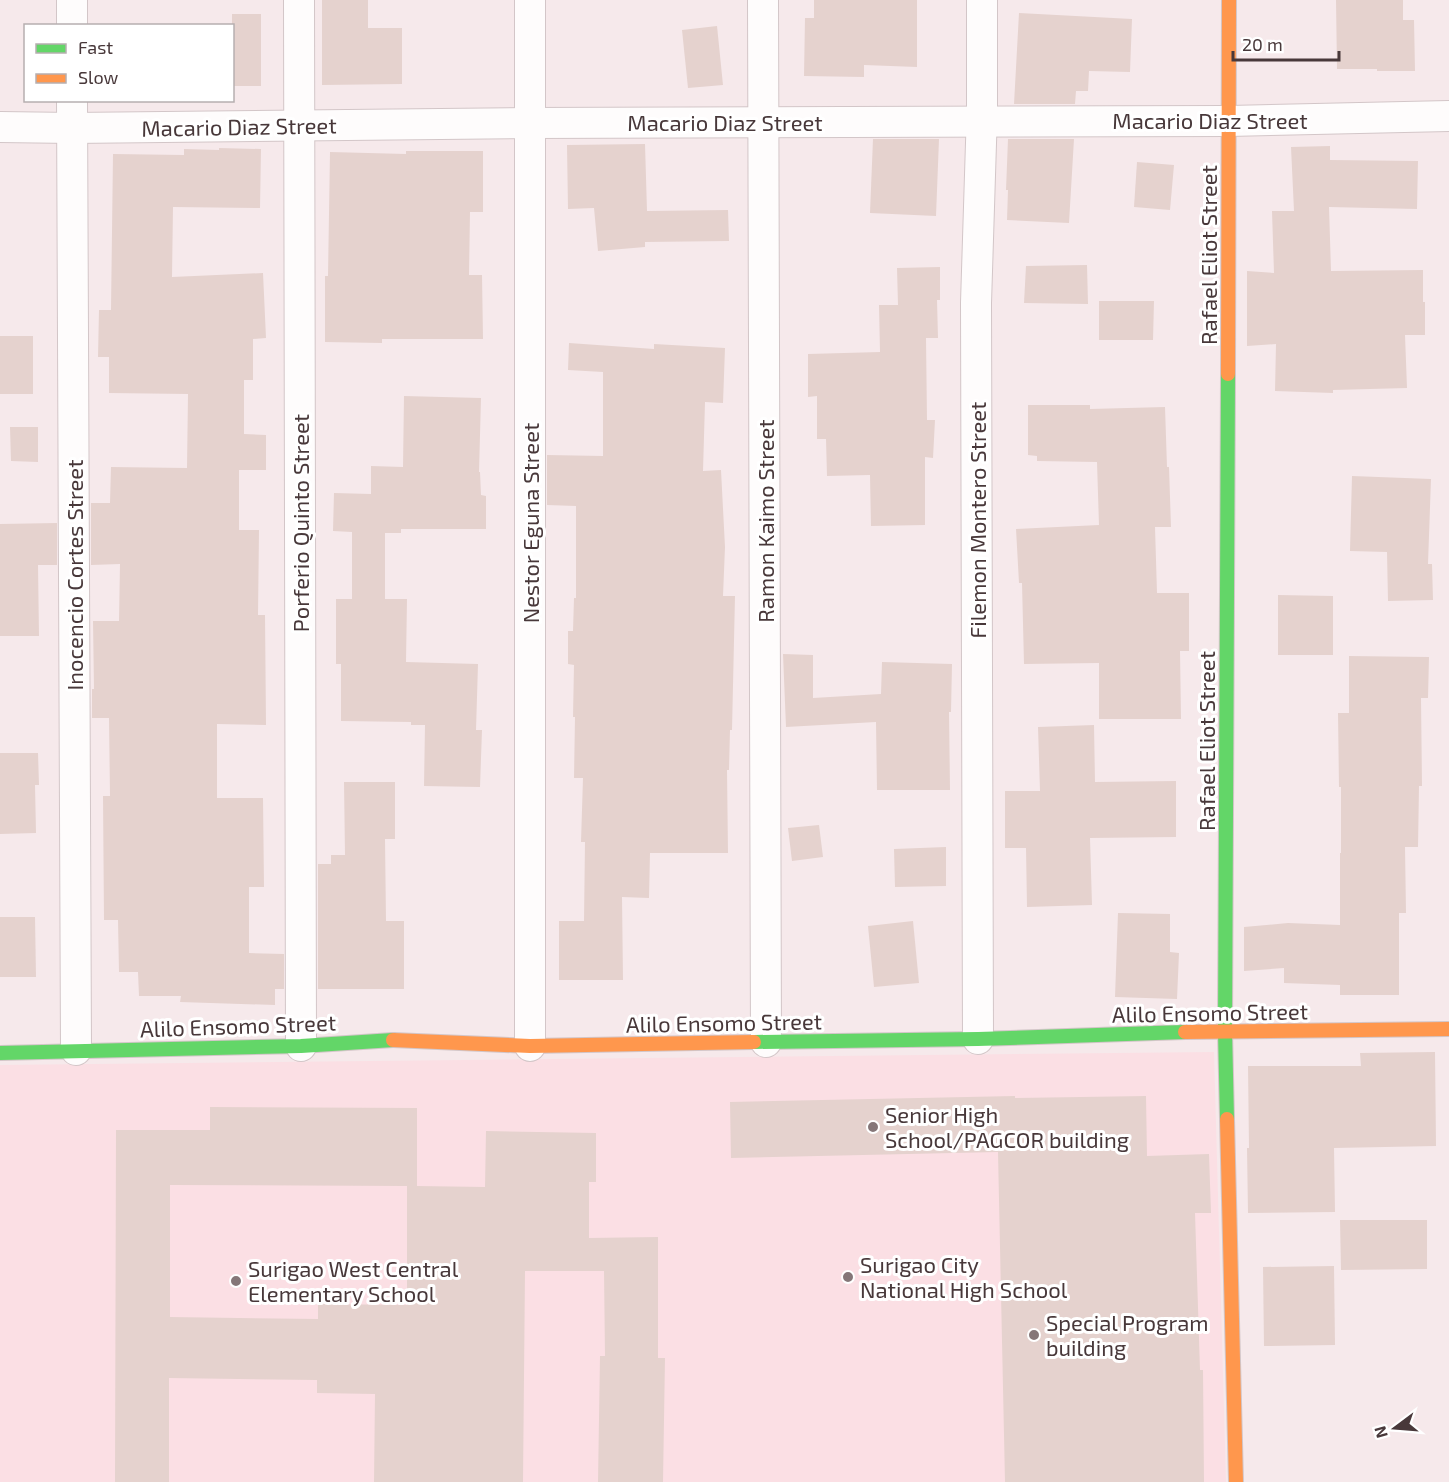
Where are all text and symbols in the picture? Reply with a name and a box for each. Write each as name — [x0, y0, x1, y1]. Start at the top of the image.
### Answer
legend — [24, 24, 234, 102]
scale bar — [1233, 24, 1340, 62]
text: 20 m — [1242, 33, 1283, 55]
text: Fast — [78, 36, 113, 58]
text: Slow — [78, 66, 119, 88]
street label: Macario Diaz Street — [1112, 107, 1308, 133]
street label: Macario Diaz Street — [627, 109, 823, 135]
street label: Macario Diaz Street — [141, 111, 337, 141]
street label: Rafael Eliot Street — [1195, 165, 1221, 345]
street label: Filemon Montero Street — [964, 402, 990, 638]
street label: Porferio Quinto Street — [287, 414, 314, 632]
street label: Ramon Kaimo Street — [752, 419, 778, 623]
street label: Nestor Eguna Street — [517, 423, 543, 623]
street label: Inocencio Cortes Street — [61, 459, 87, 691]
street label: Rafael Eliot Street — [1193, 651, 1219, 831]
street label: Alilo Ensomo Street — [1112, 997, 1308, 1027]
street label: Alilo Ensomo Street — [626, 1007, 822, 1037]
street label: Alilo Ensomo Street — [140, 1009, 336, 1041]
place label: Senior High School/PAGCOR building — [885, 1101, 1129, 1152]
marker: Senior High School/PAGCOR building — [866, 1120, 880, 1134]
place label: Surigao City National High School — [860, 1251, 1068, 1302]
place label: Surigao West Central Elementary School — [248, 1255, 459, 1306]
marker: Surigao City National High School — [841, 1270, 855, 1284]
marker: Surigao West Central Elementary School — [229, 1274, 243, 1288]
place label: Special Program building — [1046, 1309, 1209, 1360]
marker: Special Program building — [1027, 1328, 1041, 1342]
north arrow — [1365, 1398, 1425, 1458]
text: N — [1369, 1424, 1391, 1440]

